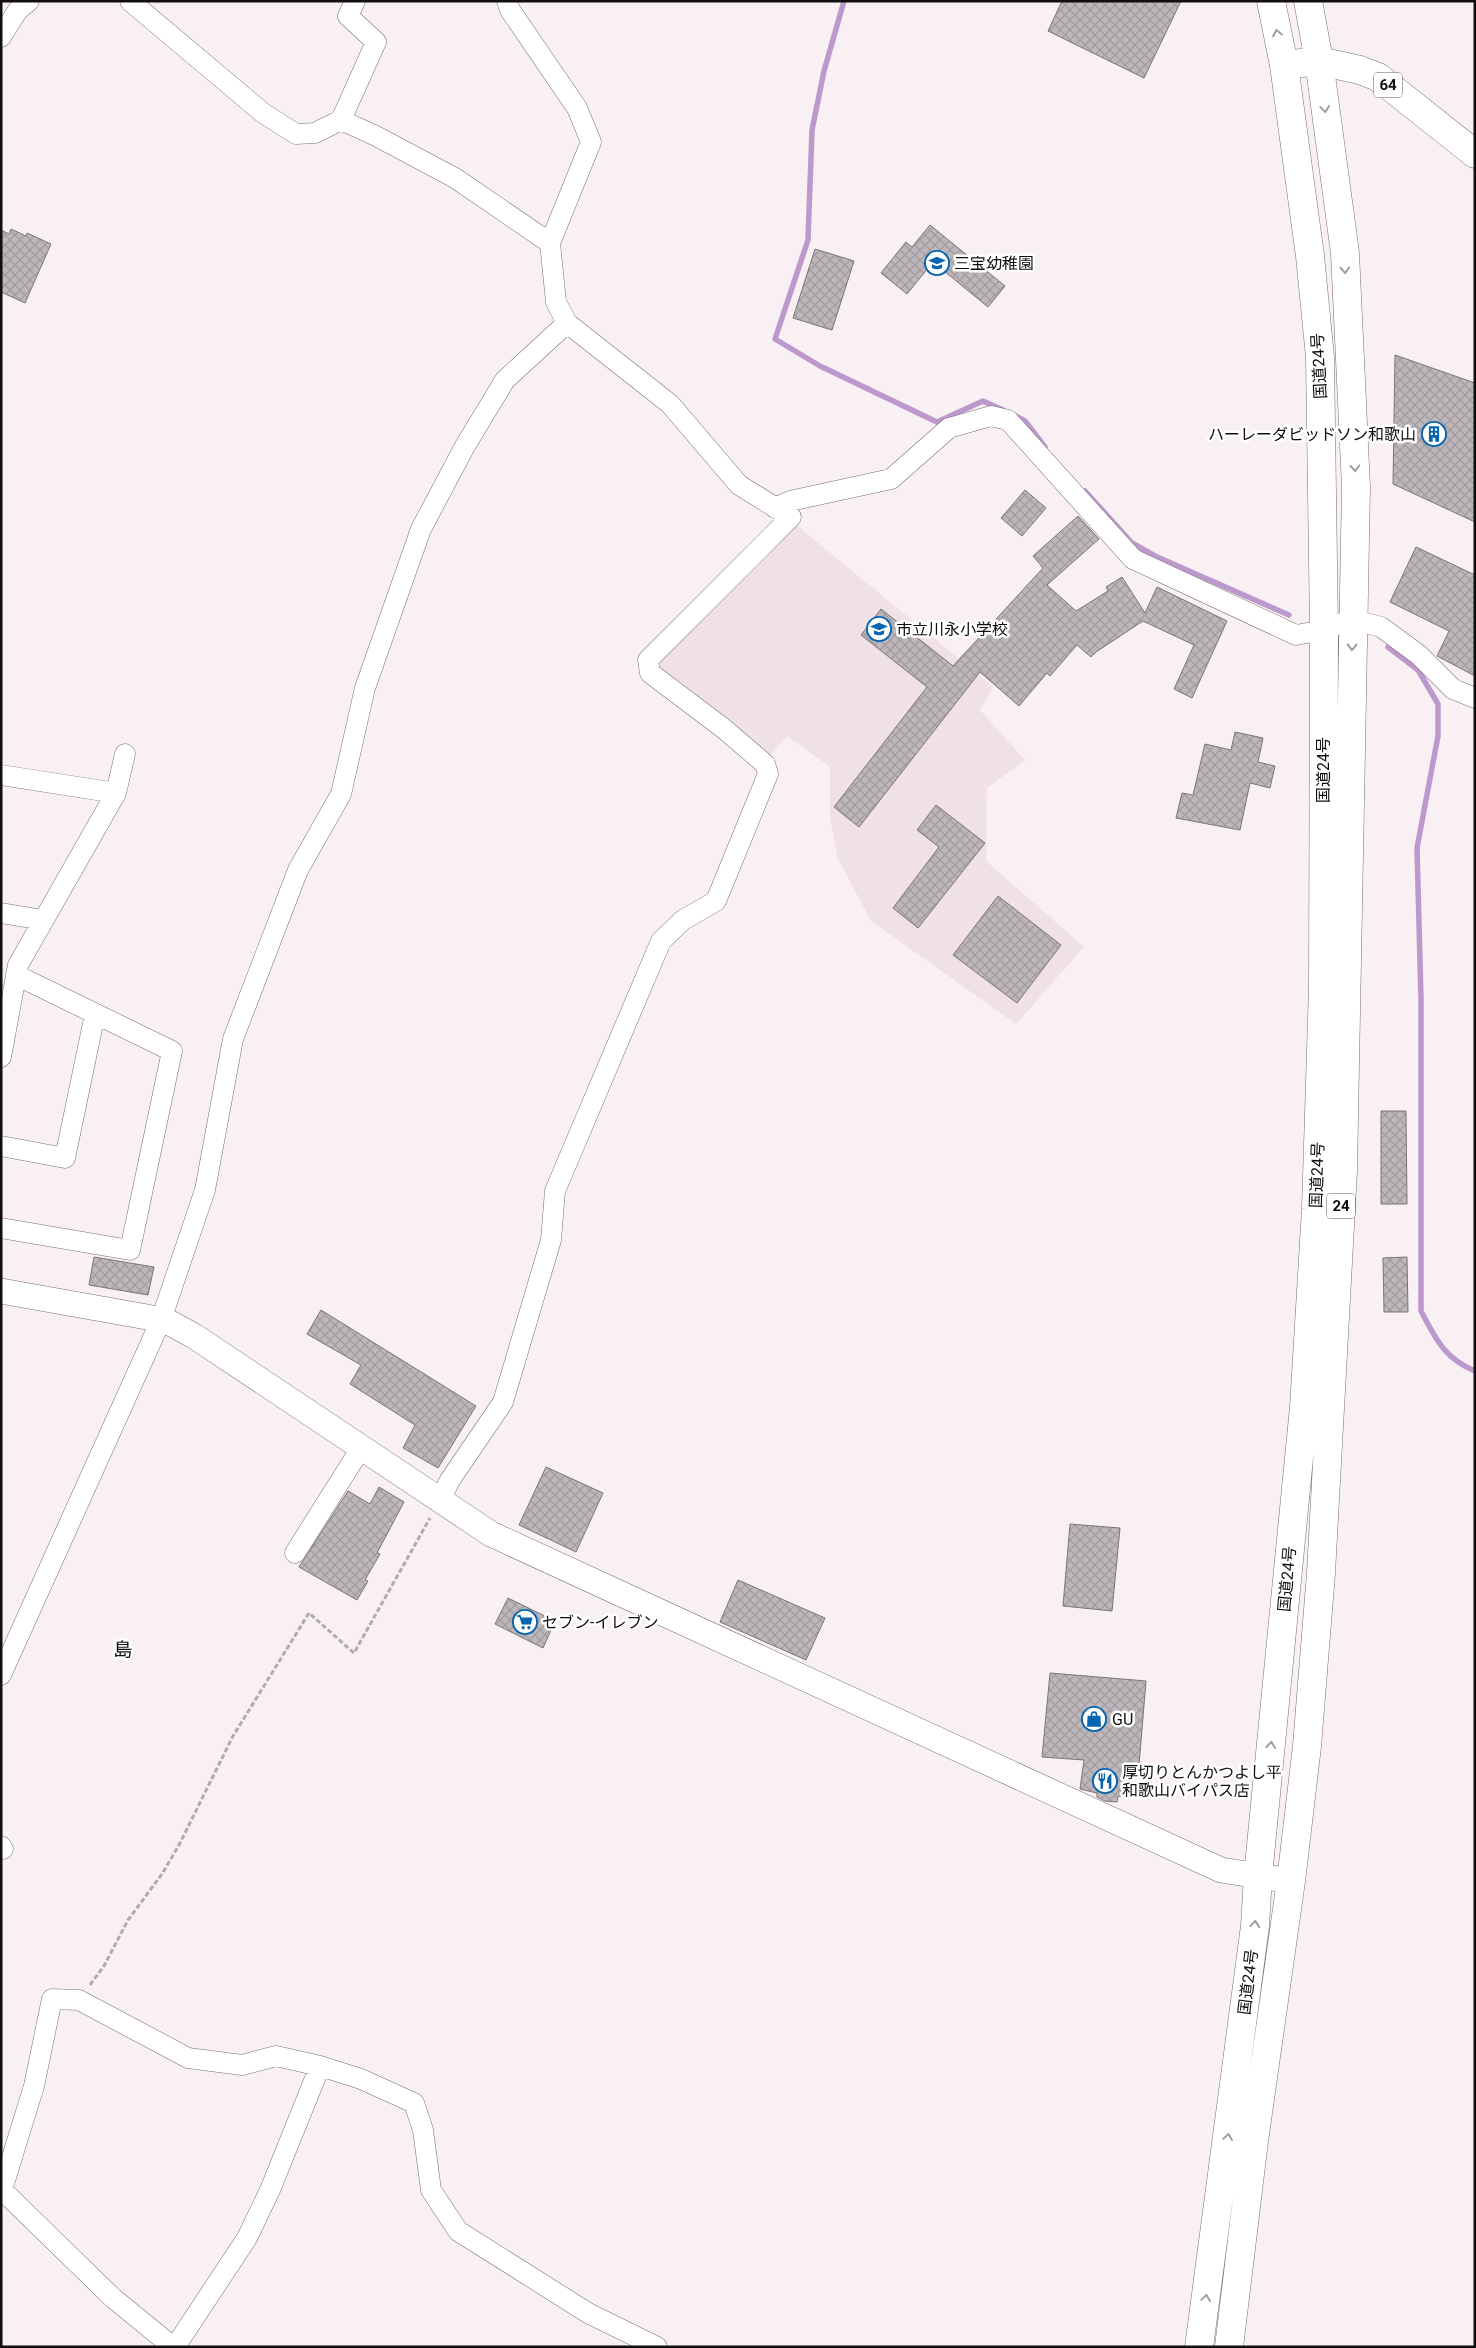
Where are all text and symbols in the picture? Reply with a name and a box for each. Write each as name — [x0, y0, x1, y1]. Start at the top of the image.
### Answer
one-way arrow — [1273, 29, 1283, 38]
road number: 64 — [1374, 72, 1402, 98]
one-way arrow — [1319, 105, 1330, 113]
school or university icon: 三宝幼稚園 — [924, 250, 950, 276]
place label: 三宝幼稚園 — [954, 254, 1034, 273]
one-way arrow — [1340, 267, 1351, 275]
street label: 国道24号 — [1308, 333, 1330, 399]
building icon: ハーレーダビッドソン和歌山 — [1421, 421, 1447, 447]
place label: ハーレーダビッドソン和歌山 — [1208, 425, 1416, 444]
one-way arrow — [1349, 464, 1360, 472]
school or university icon: 市立川永小学校 — [866, 616, 892, 642]
place label: 市立川永小学校 — [896, 620, 1008, 639]
one-way arrow — [1347, 644, 1357, 652]
street label: 国道24号 — [1314, 737, 1333, 803]
street label: 国道24号 — [1306, 1142, 1328, 1208]
road number: 24 — [1327, 1194, 1355, 1218]
street label: 国道24号 — [1275, 1545, 1299, 1613]
supermarket icon: セブン-イレブン — [512, 1609, 538, 1635]
place label: セブン-イレブン — [542, 1613, 658, 1632]
district label: 島 — [113, 1638, 133, 1661]
shop icon: GU — [1081, 1706, 1107, 1732]
place label: GU — [1112, 1710, 1133, 1729]
one-way arrow — [1265, 1741, 1276, 1749]
place label: 厚切りとんかつよし平 和歌山バイパス店 — [1122, 1763, 1282, 1800]
restaurant icon: 厚切りとんかつよし平 和歌山バイパス店 — [1092, 1768, 1118, 1794]
one-way arrow — [1249, 1920, 1260, 1928]
street label: 国道24号 — [1235, 1948, 1261, 2016]
one-way arrow — [1222, 2133, 1233, 2141]
one-way arrow — [1200, 2294, 1211, 2302]

